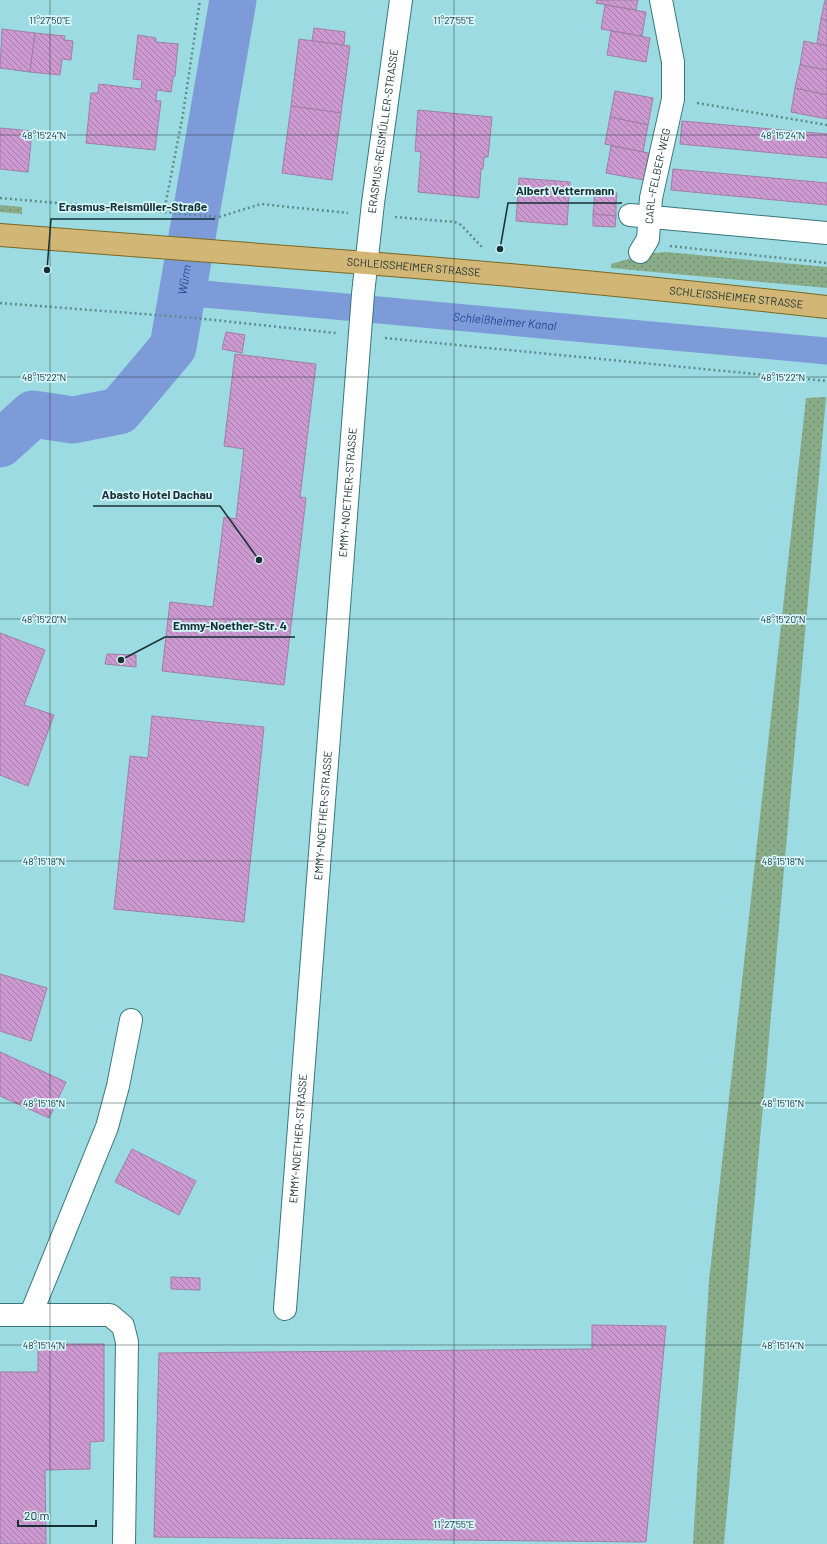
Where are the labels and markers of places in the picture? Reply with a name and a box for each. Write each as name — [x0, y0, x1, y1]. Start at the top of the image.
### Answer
callout: Albert Vettermann — [508, 179, 622, 203]
callout: Erasmus-Reismüller-Straße — [51, 195, 215, 219]
callout: Abasto Hotel Dachau — [93, 482, 220, 506]
callout: Emmy-Noether-Str. 4 — [165, 613, 295, 637]

